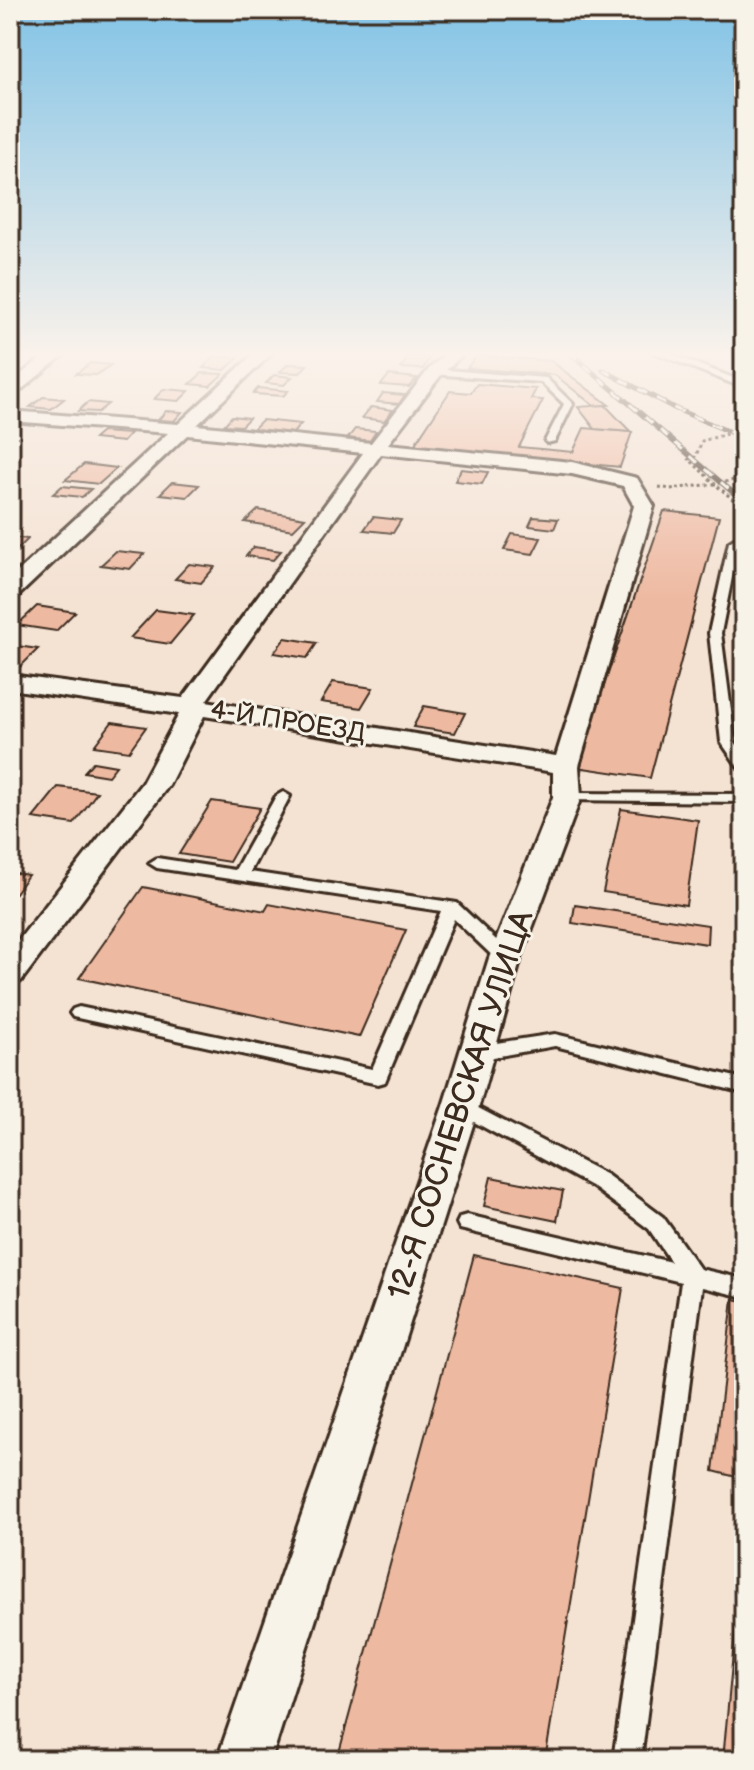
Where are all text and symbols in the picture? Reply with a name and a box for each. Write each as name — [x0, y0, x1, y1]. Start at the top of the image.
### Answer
street label: 4-Й ПРОЕЗД — [208, 694, 368, 750]
street label: 12-Я СОСНЕВСКАЯ УЛИЦА — [380, 905, 543, 1305]

